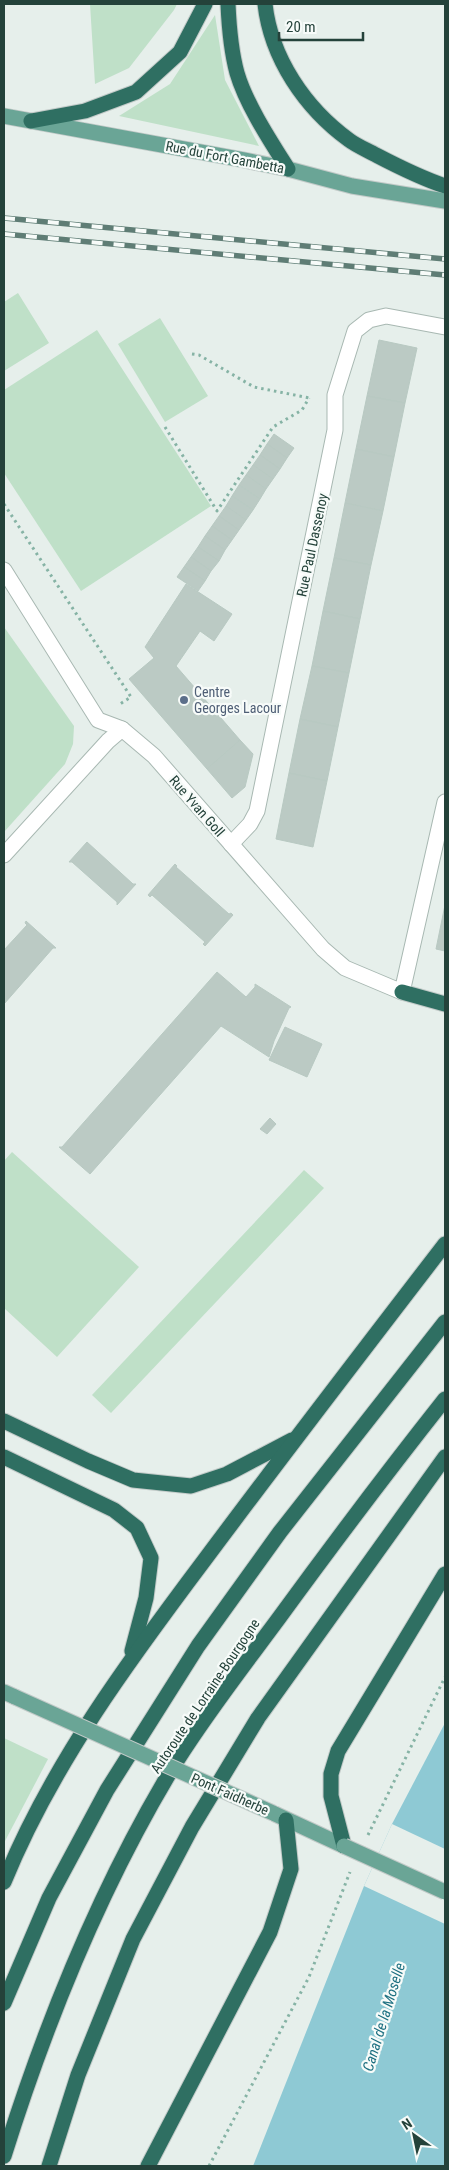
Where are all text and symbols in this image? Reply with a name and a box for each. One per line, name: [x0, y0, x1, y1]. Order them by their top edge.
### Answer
scale bar: [279, 10, 363, 42]
text: 20 m: [286, 18, 316, 36]
street label: Rue du Fort Gambetta: [164, 138, 286, 176]
street label: Rue Paul Dassenoy: [293, 492, 331, 598]
place label: Centre Georges Lacour: [194, 684, 281, 716]
marker: Centre Georges Lacour: [178, 694, 190, 706]
street label: Rue Yvan Goll: [166, 772, 228, 840]
street label: Autoroute de Lorraine-Bourgogne: [147, 1615, 263, 1776]
street label: Pont Faidherbe: [189, 1770, 272, 1818]
water label: Canal de la Moselle: [359, 1960, 409, 2073]
north arrow: [389, 2110, 439, 2160]
text: N: [399, 2115, 415, 2133]

